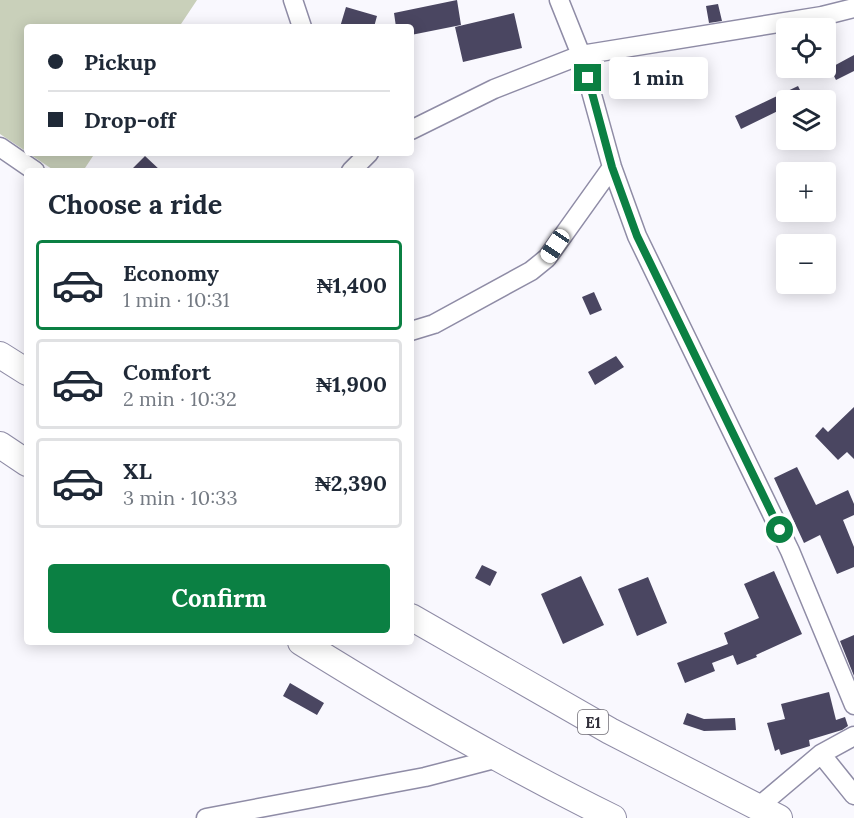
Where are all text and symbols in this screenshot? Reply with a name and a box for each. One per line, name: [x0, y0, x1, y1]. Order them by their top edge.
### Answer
map controls: [776, 18, 836, 294]
button: locate: [776, 18, 836, 78]
text: Pickup: [84, 48, 157, 76]
callout: 1 min: [609, 57, 708, 99]
route end: [574, 64, 601, 91]
text: 1 min: [633, 65, 684, 90]
button: layers: [776, 90, 836, 150]
text: Drop-off: [84, 106, 176, 134]
button: +: [776, 162, 836, 222]
text: Choose a ride: [48, 187, 222, 221]
car: [537, 226, 573, 266]
button: −: [776, 234, 836, 294]
icon: car: [51, 258, 105, 312]
text: Economy: [123, 259, 219, 287]
text: ₦1,400: [317, 271, 387, 299]
text: 1 min · 10:31: [123, 287, 230, 312]
icon: car: [51, 357, 105, 411]
text: Comfort: [123, 358, 211, 386]
text: ₦1,900: [316, 370, 387, 398]
text: 2 min · 10:32: [123, 386, 237, 411]
icon: car: [51, 456, 105, 510]
text: XL: [123, 457, 152, 485]
text: ₦2,390: [315, 469, 387, 497]
text: 3 min · 10:33: [123, 485, 238, 510]
route start: [766, 516, 793, 543]
button: Confirm: [48, 564, 390, 633]
road number: E1: [578, 710, 608, 734]

